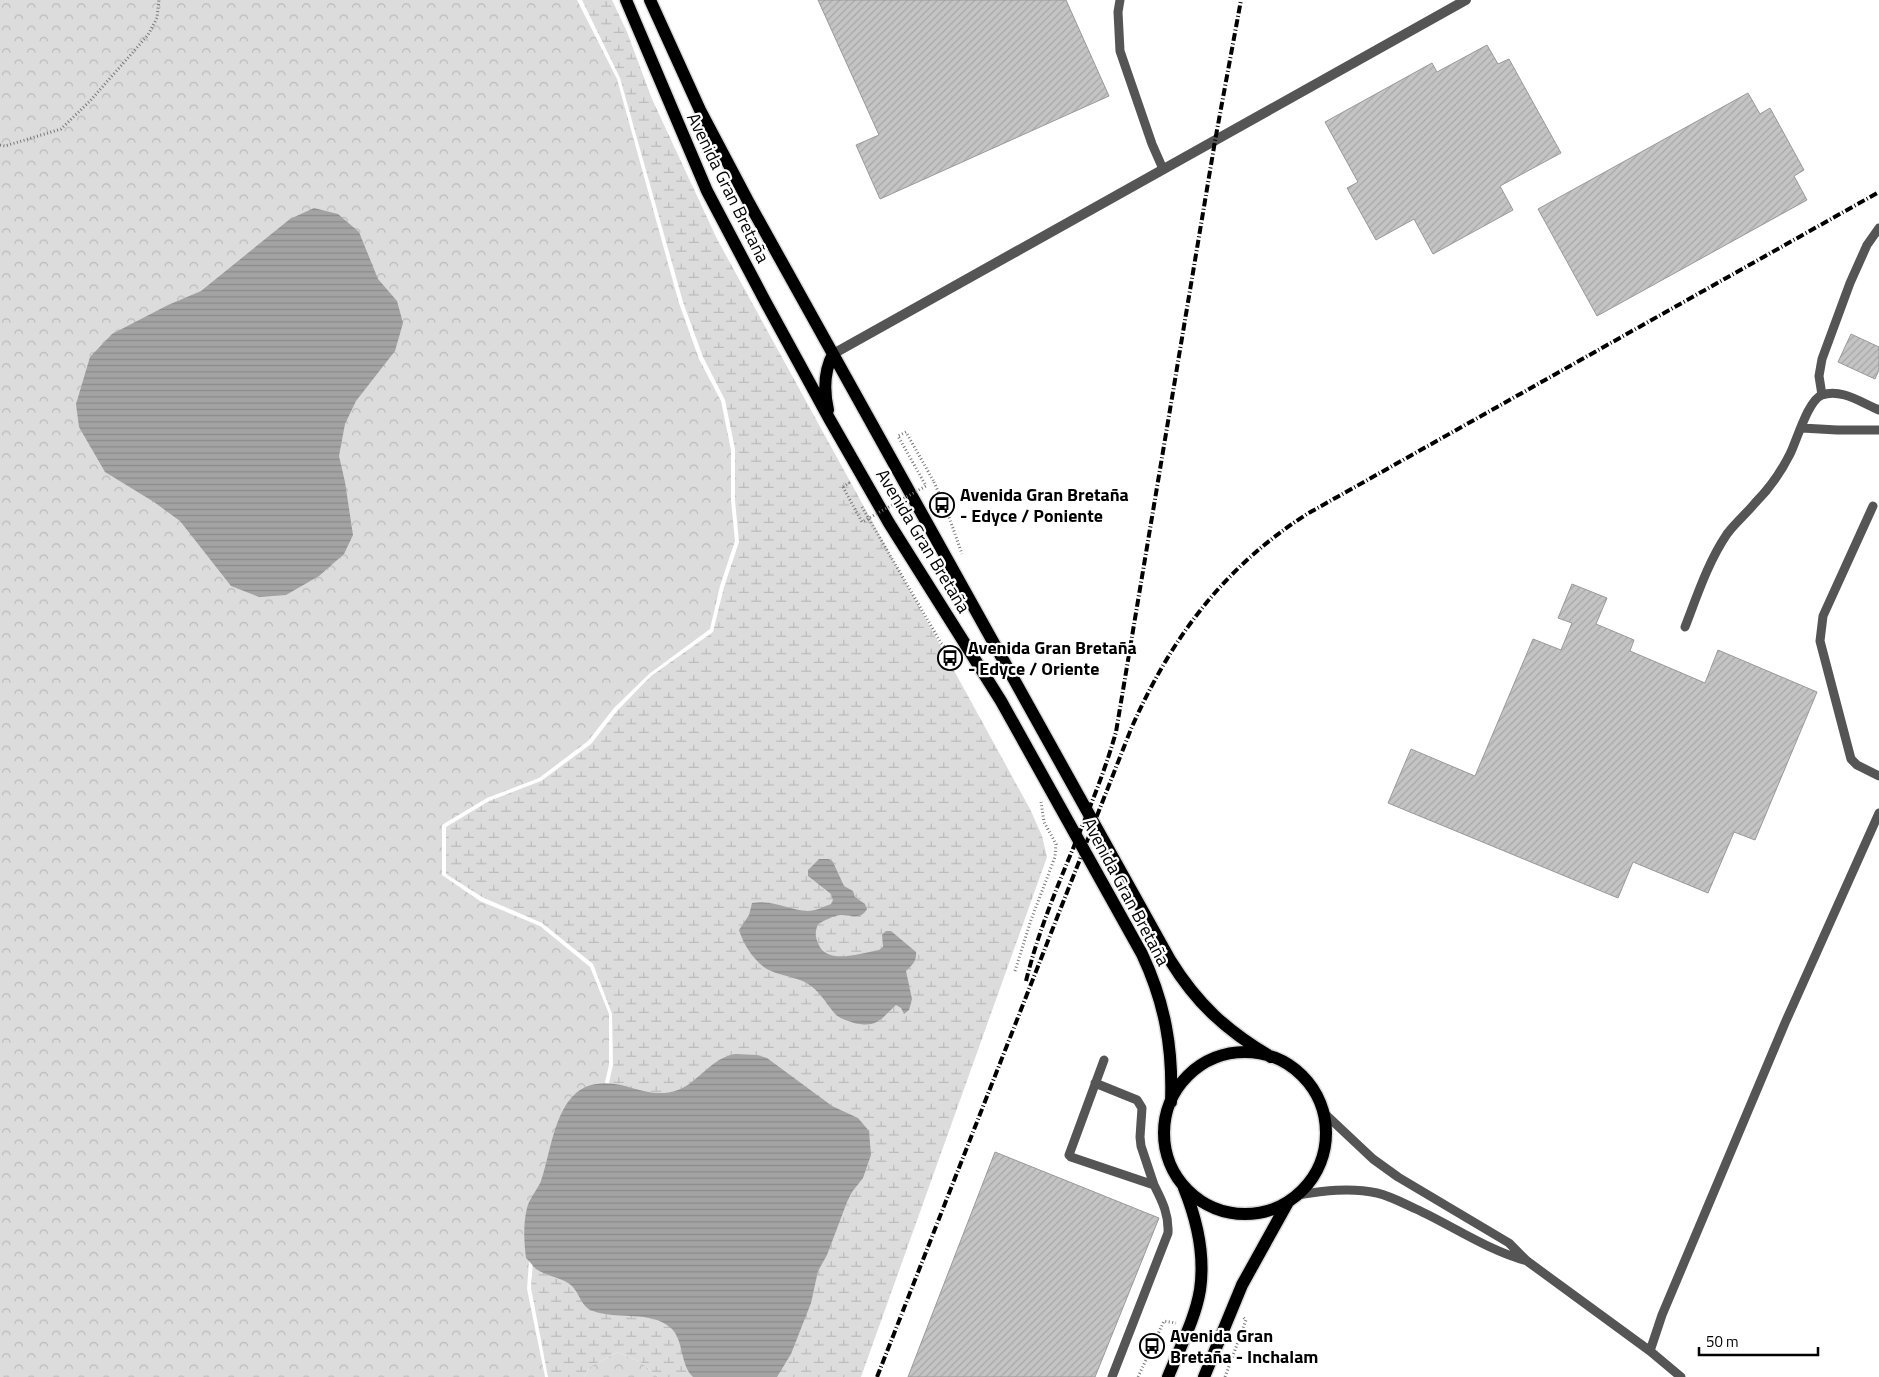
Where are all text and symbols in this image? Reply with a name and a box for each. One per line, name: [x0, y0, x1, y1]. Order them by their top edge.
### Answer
street label: Avenida Gran Bretaña: [680, 108, 777, 268]
street label: Avenida Gran Bretaña: [870, 463, 977, 618]
place label: Avenida Gran Bretaña - Edyce / Poniente: [960, 481, 1129, 529]
bus stop icon: Avenida Gran Bretaña - Edyce / Poniente: [929, 492, 955, 518]
place label: Avenida Gran Bretaña - Edyce / Oriente: [968, 634, 1137, 682]
bus stop icon: Avenida Gran Bretaña - Edyce / Oriente: [937, 645, 963, 671]
street label: Avenida Gran Bretaña: [1076, 813, 1177, 971]
place label: Avenida Gran Bretaña - Inchalam: [1170, 1322, 1318, 1370]
scale bar: [1699, 1324, 1818, 1356]
text: 50 m: [1706, 1330, 1739, 1353]
bus stop icon: Avenida Gran Bretaña - Inchalam: [1139, 1333, 1165, 1359]

